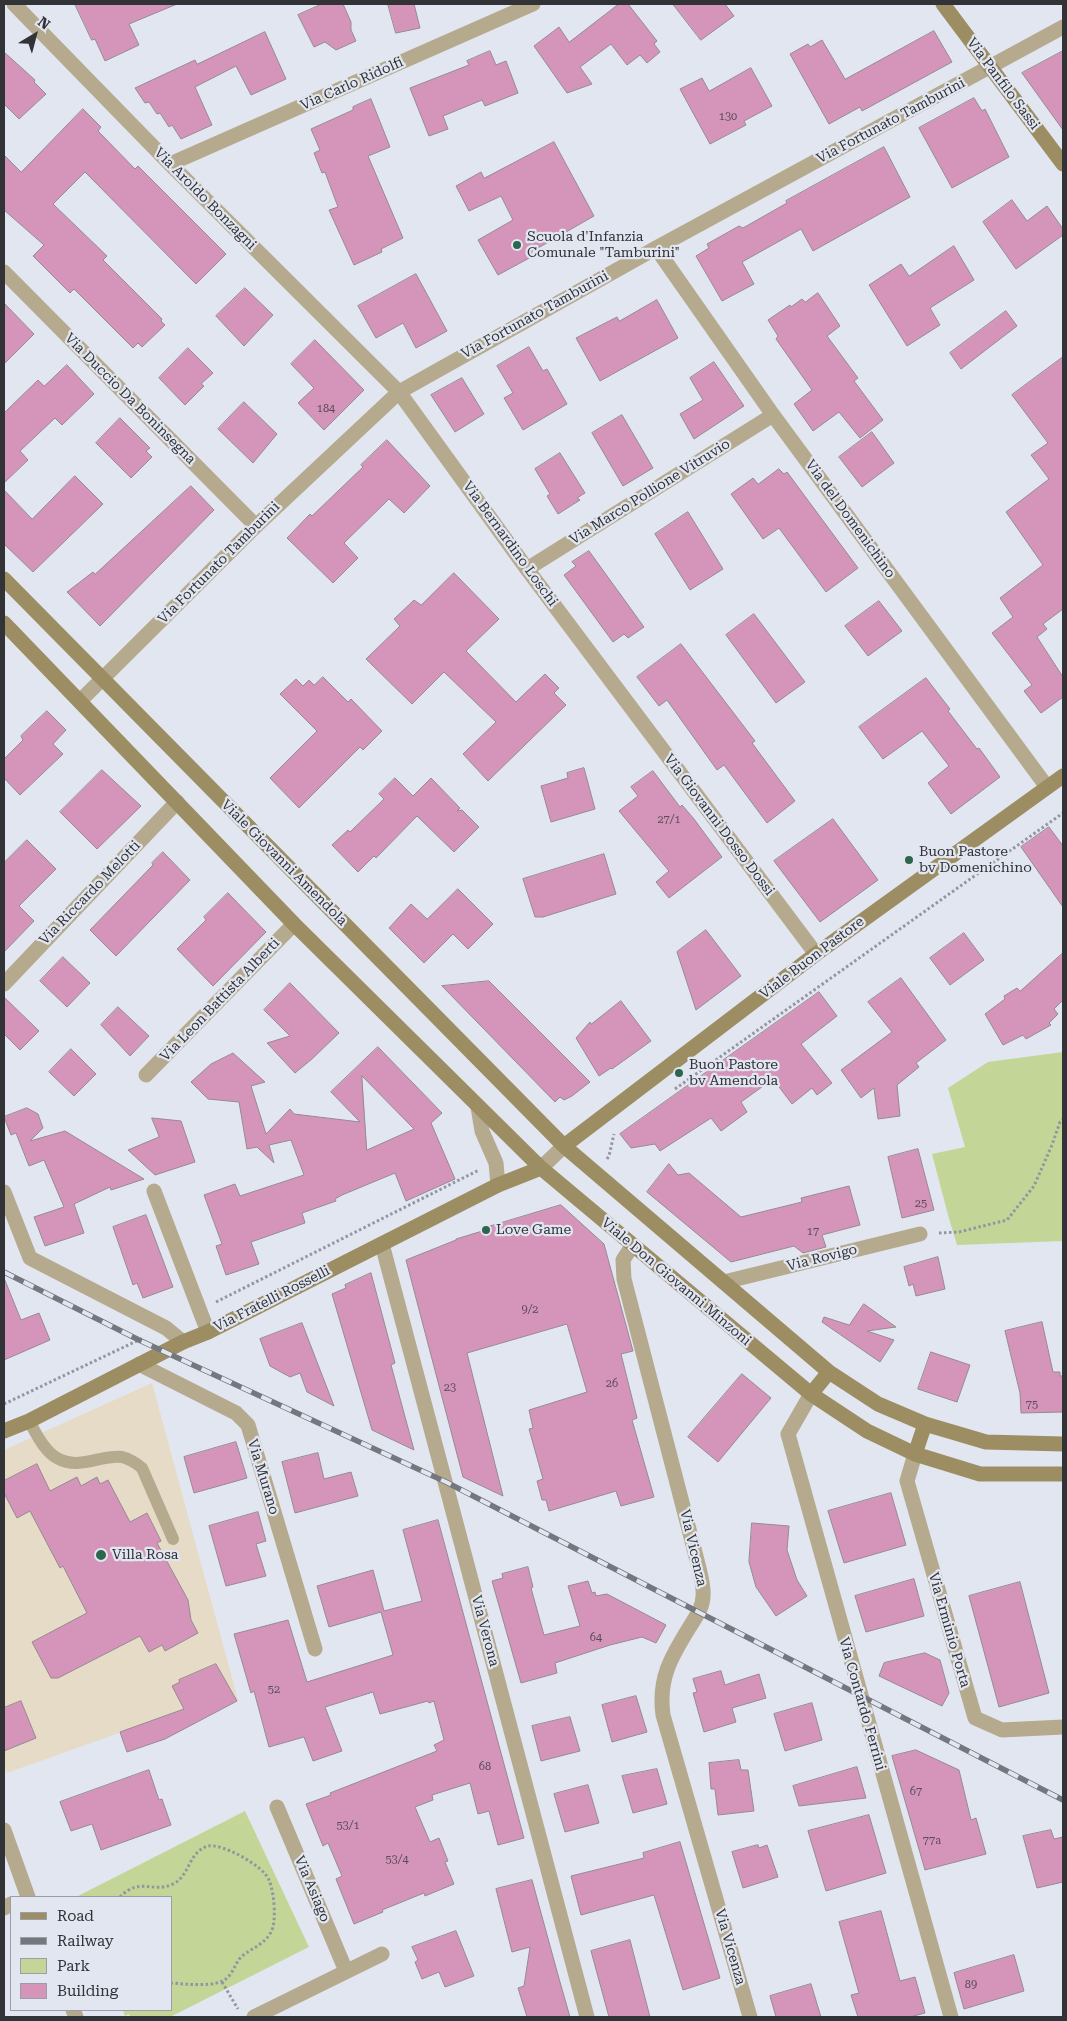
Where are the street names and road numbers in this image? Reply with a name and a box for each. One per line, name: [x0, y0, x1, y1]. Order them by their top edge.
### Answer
street label: Via Panfilo Sassi: [963, 35, 1043, 133]
street label: Via Carlo Ridolfi: [298, 54, 406, 114]
street label: Via Fortunato Tamburini: [814, 75, 968, 167]
street label: Via Aroldo Bonzagni: [150, 144, 260, 254]
street label: Via Fortunato Tamburini: [459, 268, 611, 362]
street label: Via Duccio Da Boninsegna: [61, 330, 199, 468]
street label: Via Marco Pollione Vitruvio: [567, 436, 733, 548]
street label: Via del Domenichino: [801, 457, 899, 581]
street label: Via Bernardino Loschi: [459, 478, 561, 610]
street label: Via Fortunato Tamburini: [155, 499, 283, 627]
street label: Via Giovanni Dosso Dossi: [660, 751, 778, 899]
street label: Viale Giovanni Amendola: [218, 797, 350, 929]
street label: Via Riccardo Melotti: [36, 837, 144, 949]
street label: Viale Buon Pastore: [756, 913, 868, 1003]
street label: Via Leon Battista Alberti: [157, 935, 283, 1065]
street label: Viale Don Giovanni Minzoni: [598, 1214, 754, 1350]
street label: Via Rovigo: [785, 1241, 859, 1275]
street label: Via Fratelli Rosselli: [211, 1262, 333, 1336]
street label: Via Murano: [244, 1437, 282, 1517]
street label: Via Vicenza: [676, 1508, 710, 1588]
street label: Via Erminio Porta: [925, 1571, 973, 1689]
street label: Via Verona: [467, 1594, 503, 1668]
street label: Via Contardo Ferrini: [835, 1636, 889, 1772]
street label: Via Asiago: [291, 1853, 333, 1925]
street label: Via Vicenza: [711, 1907, 749, 1987]

